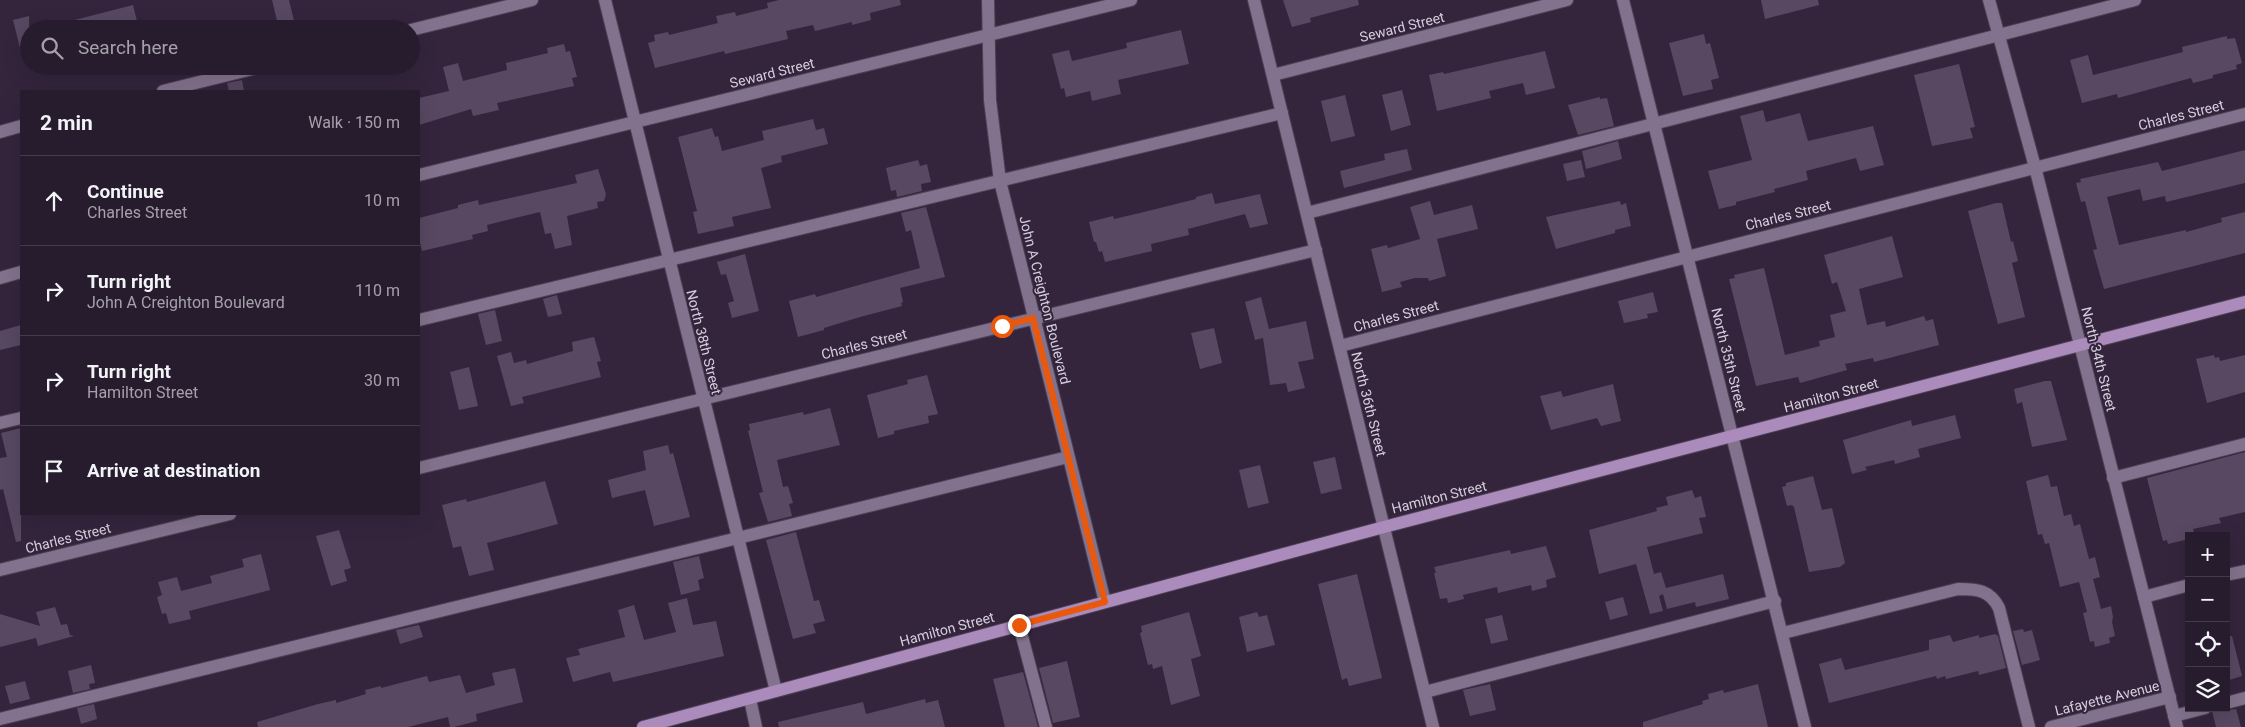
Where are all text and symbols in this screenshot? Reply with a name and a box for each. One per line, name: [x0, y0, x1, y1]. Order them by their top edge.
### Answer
street label: Seward Street: [1358, 9, 1446, 45]
search box: [20, 20, 420, 75]
icon: search: [38, 34, 66, 62]
text: Search here: [78, 36, 178, 59]
street label: Seward Street: [728, 55, 816, 91]
street label: Charles Street: [2137, 97, 2226, 133]
text: 2 min: [40, 111, 93, 135]
text: Walk · 150 m: [308, 113, 400, 132]
text: Continue: [87, 180, 164, 203]
icon: ahead: [40, 187, 68, 215]
text: 10 m: [364, 191, 400, 210]
street label: Charles Street: [1744, 197, 1833, 233]
text: Charles Street: [87, 203, 187, 222]
street label: John A Creighton Boulevard: [1016, 214, 1074, 386]
text: Turn right: [87, 270, 171, 293]
icon: right: [40, 277, 68, 305]
text: 110 m: [355, 281, 400, 300]
street label: North 38th Street: [683, 288, 725, 396]
text: John A Creighton Boulevard: [87, 293, 285, 312]
street label: Charles Street: [1352, 297, 1441, 335]
street label: North 34th Street: [2078, 305, 2120, 413]
street label: North 35th Street: [1708, 306, 1750, 414]
route start: [991, 315, 1014, 338]
street label: Charles Street: [820, 326, 909, 362]
street label: North 36th Street: [1348, 350, 1390, 458]
text: Turn right: [87, 360, 171, 383]
icon: right: [40, 367, 68, 395]
text: 30 m: [364, 371, 400, 390]
street label: Hamilton Street: [1782, 375, 1880, 415]
text: Hamilton Street: [87, 383, 198, 402]
icon: arrive: [40, 457, 68, 485]
text: Arrive at destination: [87, 459, 260, 482]
street label: Hamilton Street: [1390, 477, 1489, 517]
street label: Charles Street: [24, 520, 113, 556]
map controls: [2185, 532, 2230, 712]
button: +: [2185, 532, 2230, 577]
button: −: [2185, 577, 2230, 622]
street label: Hamilton Street: [898, 609, 996, 649]
route end: [1008, 614, 1031, 637]
button: locate: [2185, 622, 2230, 667]
button: layers: [2185, 667, 2230, 712]
street label: Lafayette Avenue: [2053, 677, 2161, 719]

